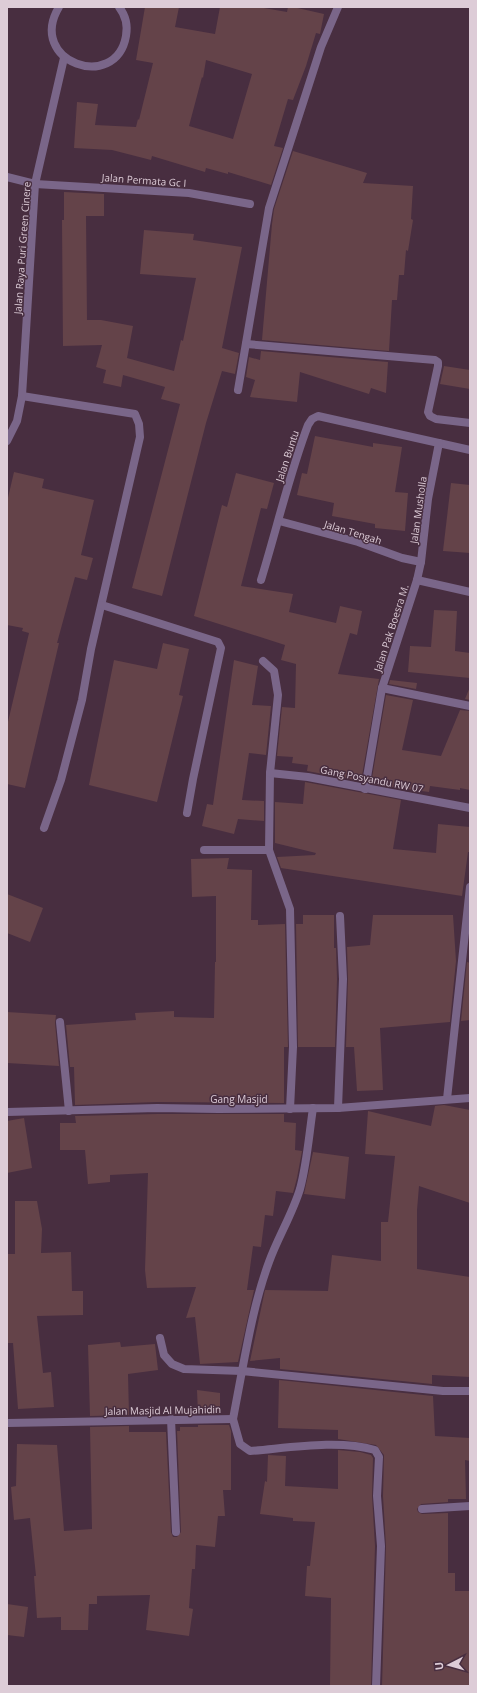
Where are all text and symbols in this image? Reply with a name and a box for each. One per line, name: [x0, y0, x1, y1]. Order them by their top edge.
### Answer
street label: Jalan Permata Gc I: [100, 170, 187, 190]
street label: Jalan Raya Puri Green Cinere: [10, 181, 34, 316]
street label: Jalan Buntu: [272, 428, 302, 485]
street label: Jalan Musholla: [406, 476, 430, 545]
street label: Jalan Tengah: [322, 516, 383, 547]
street label: Jalan Pak Boesra M.: [370, 582, 412, 674]
street label: Gang Posyandu RW 07: [319, 762, 425, 796]
street label: Gang Masjid: [210, 1092, 268, 1106]
street label: Jalan Masjid Al Mujahidin: [104, 1402, 221, 1418]
north arrow: [429, 1645, 469, 1685]
text: U: [431, 1661, 446, 1671]

